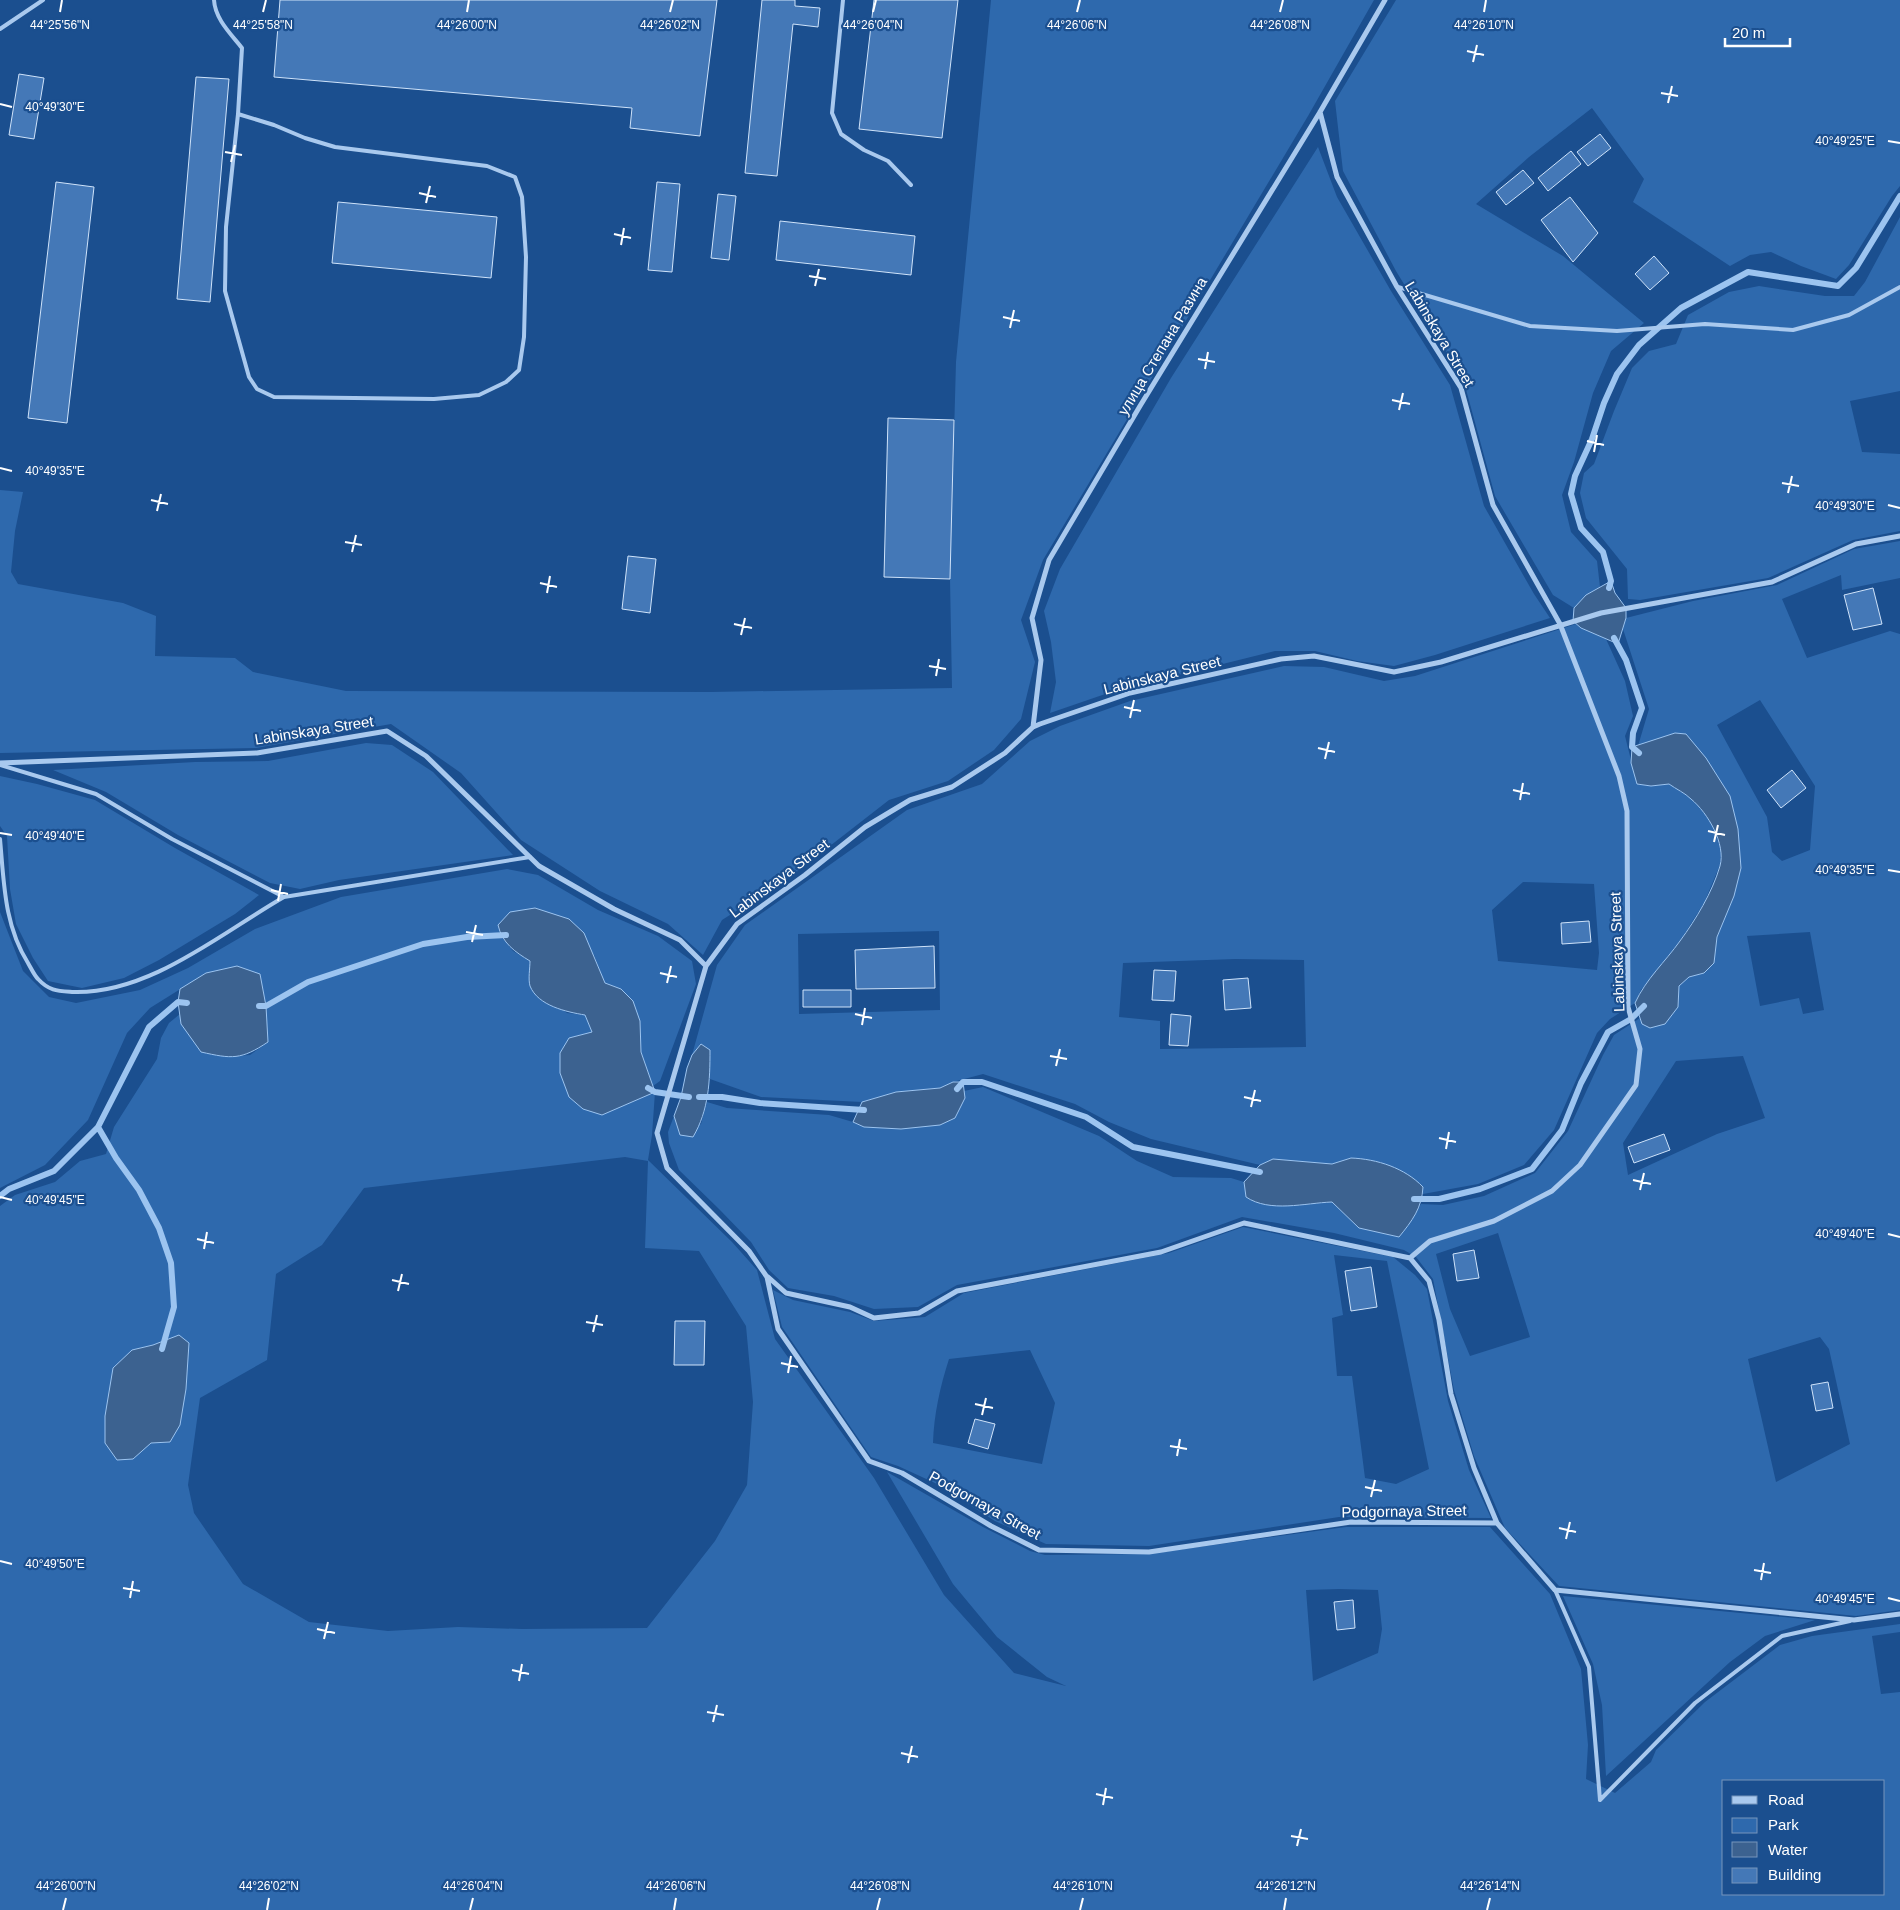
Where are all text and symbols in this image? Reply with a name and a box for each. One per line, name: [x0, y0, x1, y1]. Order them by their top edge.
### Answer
scale bar: [1725, 15, 1790, 47]
text: 44°25'56"N: [30, 18, 90, 32]
text: 44°25'58"N: [233, 18, 293, 32]
text: 44°26'00"N: [437, 18, 497, 32]
text: 44°26'02"N: [640, 18, 700, 32]
text: 44°26'04"N: [843, 18, 903, 32]
text: 44°26'06"N: [1047, 18, 1107, 32]
text: 44°26'08"N: [1250, 18, 1310, 32]
text: 44°26'10"N: [1454, 18, 1514, 32]
text: 20 m: [1732, 24, 1765, 41]
text: 40°49'30"E: [25, 100, 85, 114]
text: 40°49'25"E: [1815, 134, 1875, 148]
street label: улица Степана Разина: [1114, 273, 1210, 418]
street label: Labinskaya Street: [1402, 278, 1479, 391]
text: 40°49'35"E: [25, 464, 85, 478]
text: 40°49'30"E: [1815, 499, 1875, 513]
street label: Labinskaya Street: [1102, 652, 1223, 698]
street label: Labinskaya Street: [253, 712, 375, 748]
text: 40°49'40"E: [25, 829, 85, 843]
street label: Labinskaya Street: [726, 835, 833, 921]
text: 40°49'35"E: [1815, 863, 1875, 877]
street label: Labinskaya Street: [1606, 891, 1628, 1012]
text: 40°49'45"E: [25, 1193, 85, 1207]
text: 40°49'40"E: [1815, 1227, 1875, 1241]
street label: Podgornaya Street: [926, 1467, 1045, 1543]
street label: Podgornaya Street: [1341, 1501, 1468, 1521]
text: 40°49'50"E: [25, 1557, 85, 1571]
text: 40°49'45"E: [1815, 1592, 1875, 1606]
legend: [1722, 1780, 1885, 1895]
text: Road: [1768, 1791, 1804, 1808]
text: Park: [1768, 1816, 1799, 1833]
text: Water: [1768, 1841, 1807, 1858]
text: Building: [1768, 1866, 1821, 1883]
text: 44°26'00"N: [36, 1879, 96, 1893]
text: 44°26'02"N: [239, 1879, 299, 1893]
text: 44°26'04"N: [443, 1879, 503, 1893]
text: 44°26'06"N: [646, 1879, 706, 1893]
text: 44°26'08"N: [850, 1879, 910, 1893]
text: 44°26'10"N: [1053, 1879, 1113, 1893]
text: 44°26'12"N: [1256, 1879, 1316, 1893]
text: 44°26'14"N: [1460, 1879, 1520, 1893]

